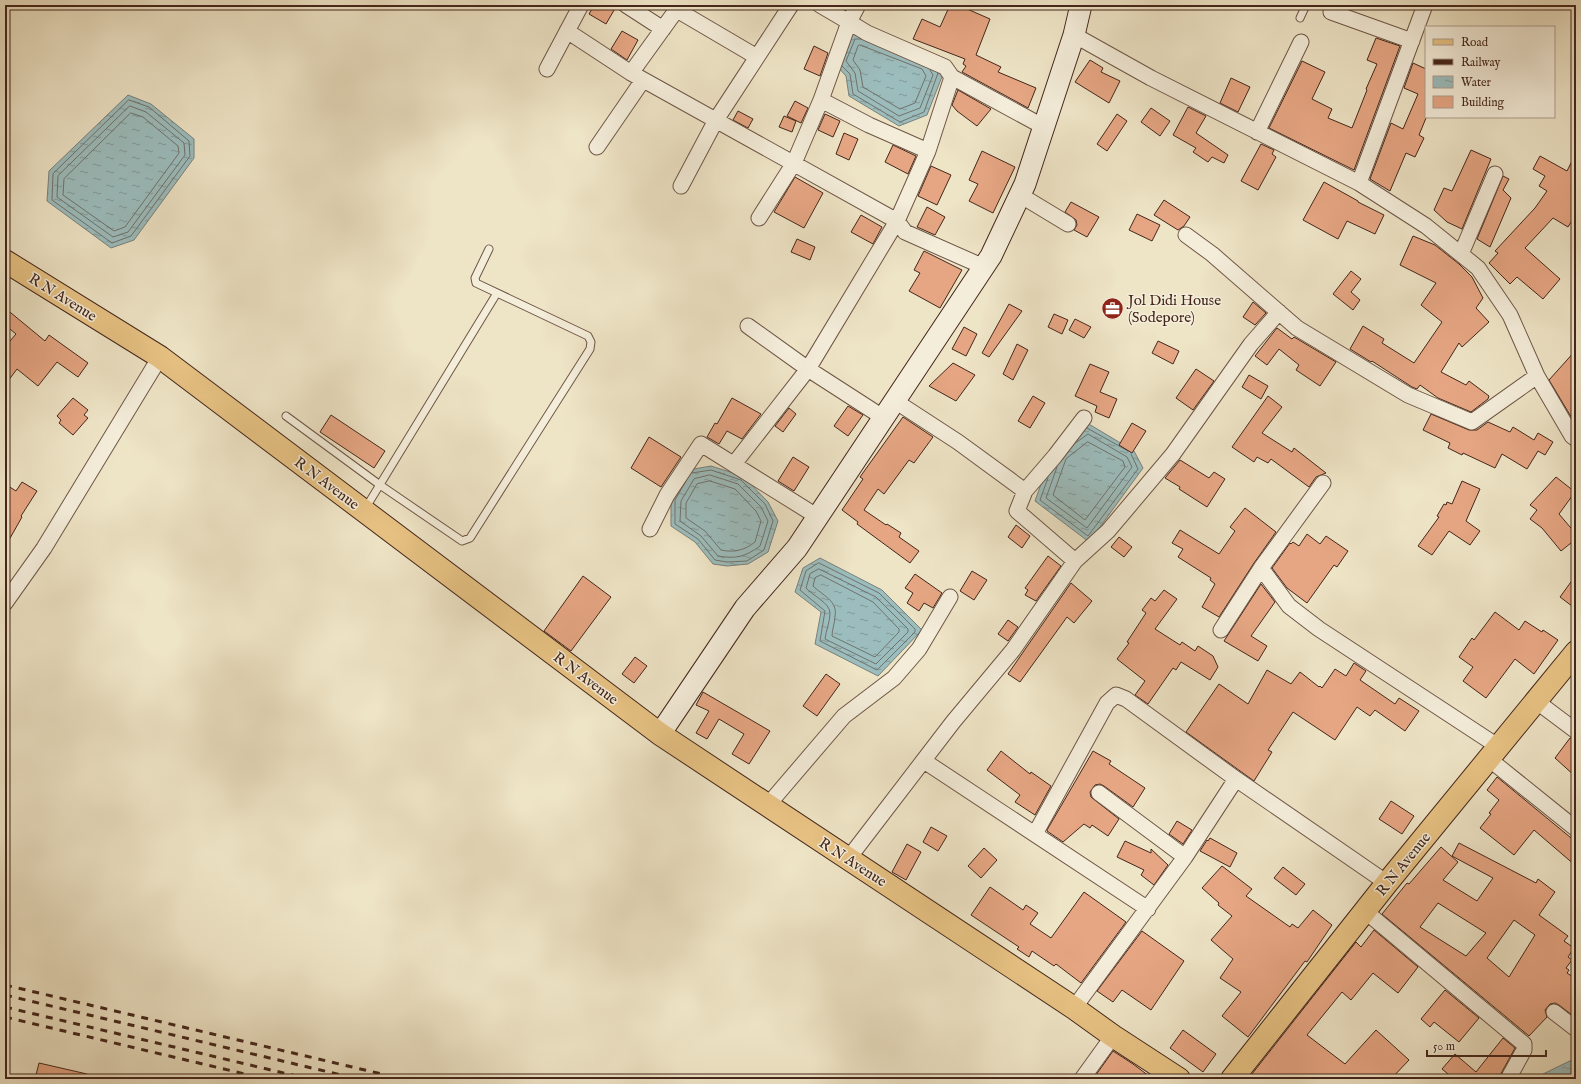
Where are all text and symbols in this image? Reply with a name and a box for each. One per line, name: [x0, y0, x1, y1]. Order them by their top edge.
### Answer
legend: [1425, 26, 1555, 118]
text: Road: [1461, 35, 1489, 50]
text: Railway: [1461, 55, 1500, 70]
text: Water: [1461, 75, 1492, 90]
text: Building: [1461, 95, 1505, 110]
street label: R N Avenue: [25, 269, 100, 326]
place label: Jol Didi House (Sodepore): [1126, 291, 1221, 327]
office icon: Jol Didi House (Sodepore): [1099, 296, 1125, 322]
street label: R N Avenue: [290, 453, 363, 514]
street label: R N Avenue: [549, 648, 622, 709]
street label: R N Avenue: [1372, 828, 1435, 900]
street label: R N Avenue: [815, 834, 890, 891]
scale bar: [1427, 1032, 1546, 1058]
text: 50 m: [1433, 1039, 1455, 1054]

